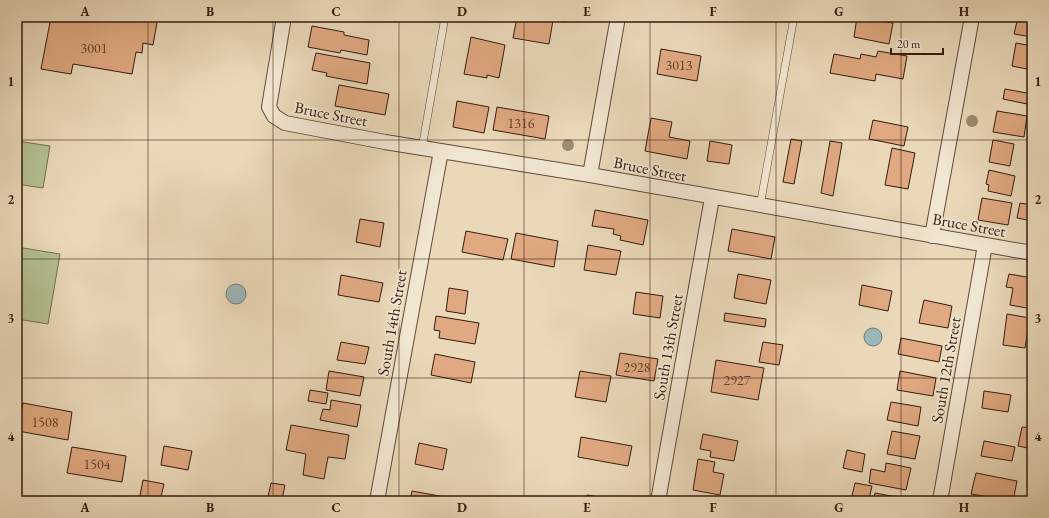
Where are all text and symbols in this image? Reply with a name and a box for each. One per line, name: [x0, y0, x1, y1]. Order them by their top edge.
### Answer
text: A: [79, 3, 90, 20]
text: B: [206, 3, 214, 20]
text: C: [331, 3, 341, 20]
text: D: [457, 3, 467, 20]
text: E: [583, 3, 591, 20]
text: F: [709, 3, 717, 20]
text: G: [834, 3, 844, 20]
text: H: [959, 3, 970, 20]
scale bar: [891, 30, 943, 56]
text: 20 m: [897, 36, 921, 52]
house number: 3001: [81, 39, 107, 57]
house number: 3013: [666, 56, 693, 74]
text: 1: [8, 73, 15, 90]
text: 1: [1035, 73, 1042, 90]
street label: Bruce Street: [293, 97, 369, 131]
house number: 1316: [508, 114, 535, 132]
street label: Bruce Street: [612, 152, 688, 186]
text: 2: [8, 191, 15, 208]
text: 2: [1035, 191, 1042, 208]
street label: Bruce Street: [931, 208, 1007, 242]
street label: South 14th Street: [372, 268, 412, 378]
street label: South 13th Street: [648, 292, 688, 402]
text: 3: [8, 310, 15, 327]
text: 3: [1035, 310, 1042, 327]
street label: South 12th Street: [926, 315, 966, 425]
house number: 2928: [624, 358, 651, 376]
house number: 2927: [724, 371, 751, 389]
house number: 1508: [32, 413, 59, 431]
text: 4: [8, 428, 15, 445]
text: 4: [1035, 428, 1042, 445]
house number: 1504: [84, 455, 111, 473]
text: A: [79, 499, 90, 516]
text: B: [206, 499, 214, 516]
text: C: [331, 499, 341, 516]
text: D: [457, 499, 467, 516]
text: E: [583, 499, 591, 516]
text: F: [709, 499, 717, 516]
text: G: [834, 499, 844, 516]
text: H: [959, 499, 970, 516]

